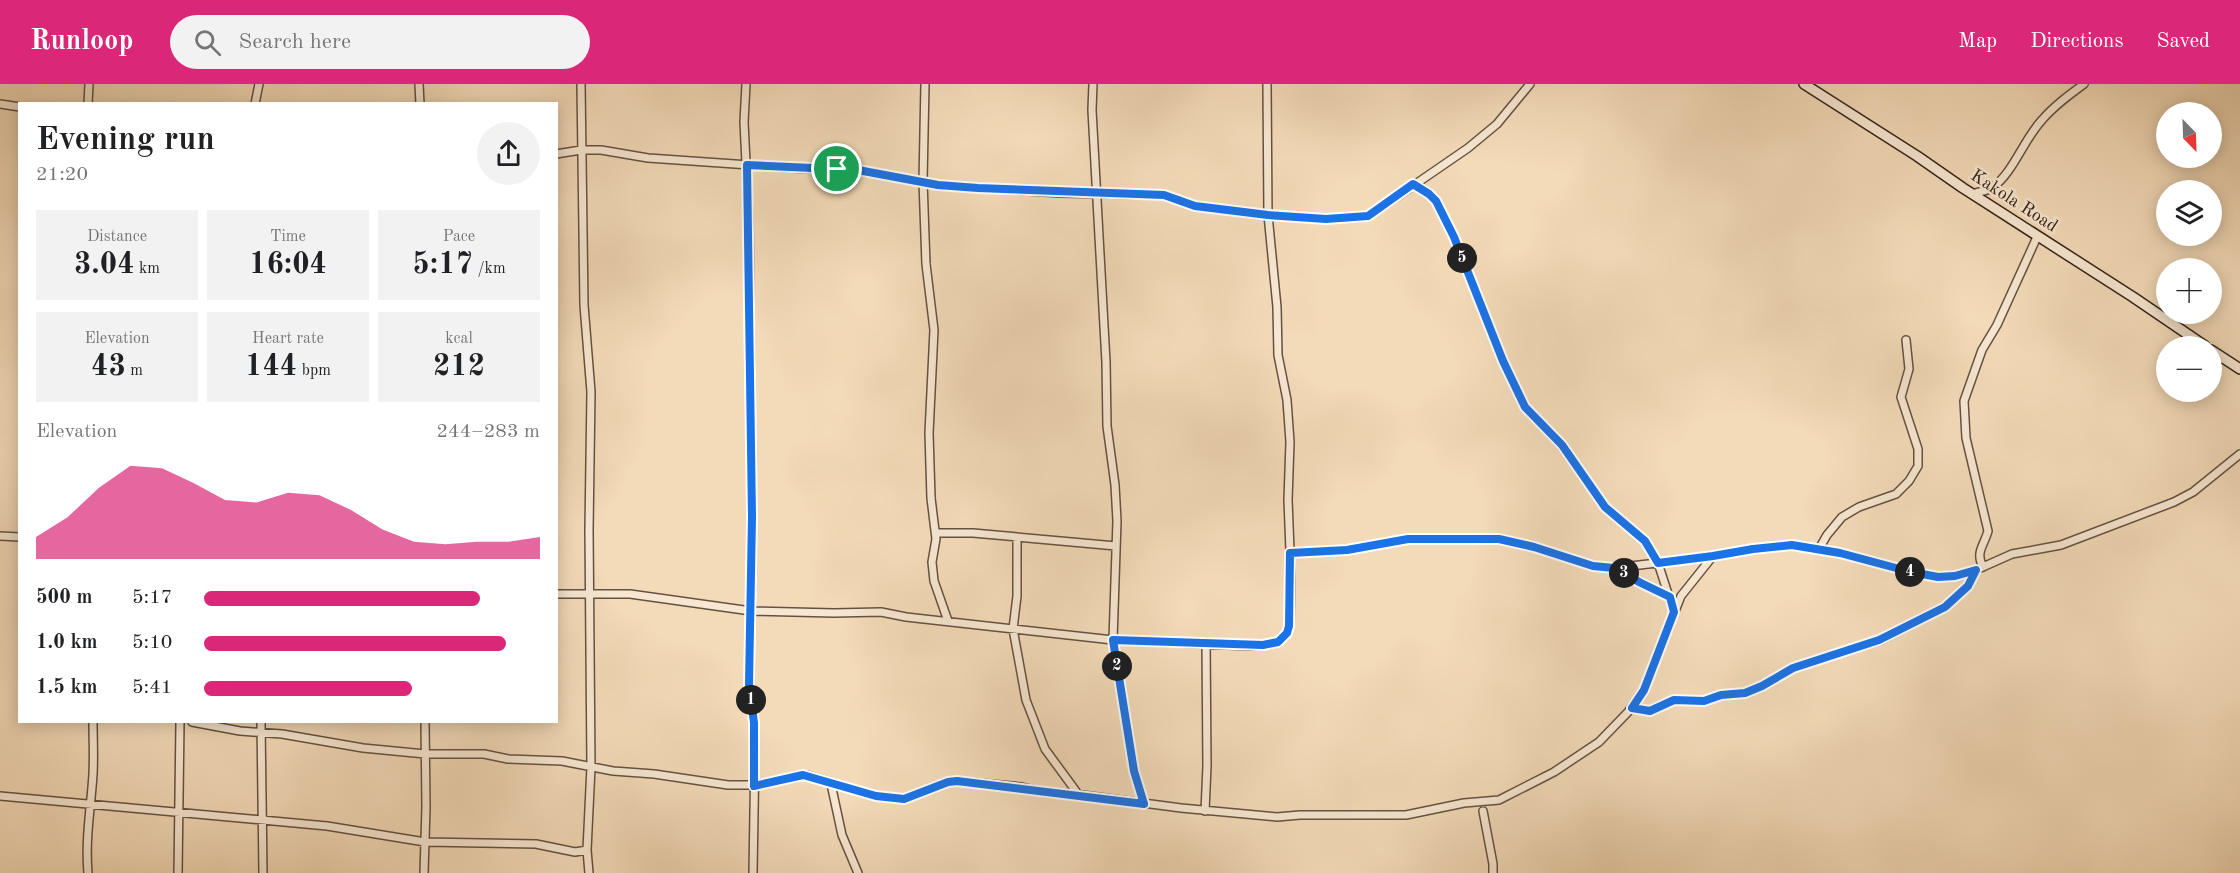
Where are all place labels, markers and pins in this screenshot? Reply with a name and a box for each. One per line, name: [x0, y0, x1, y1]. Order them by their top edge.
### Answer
pin: [811, 143, 862, 194]
pin: 5: [1447, 243, 1477, 273]
pin: 4: [1895, 557, 1925, 587]
pin: 3: [1609, 558, 1639, 588]
pin: 2: [1102, 651, 1132, 681]
pin: 1: [736, 685, 766, 715]

